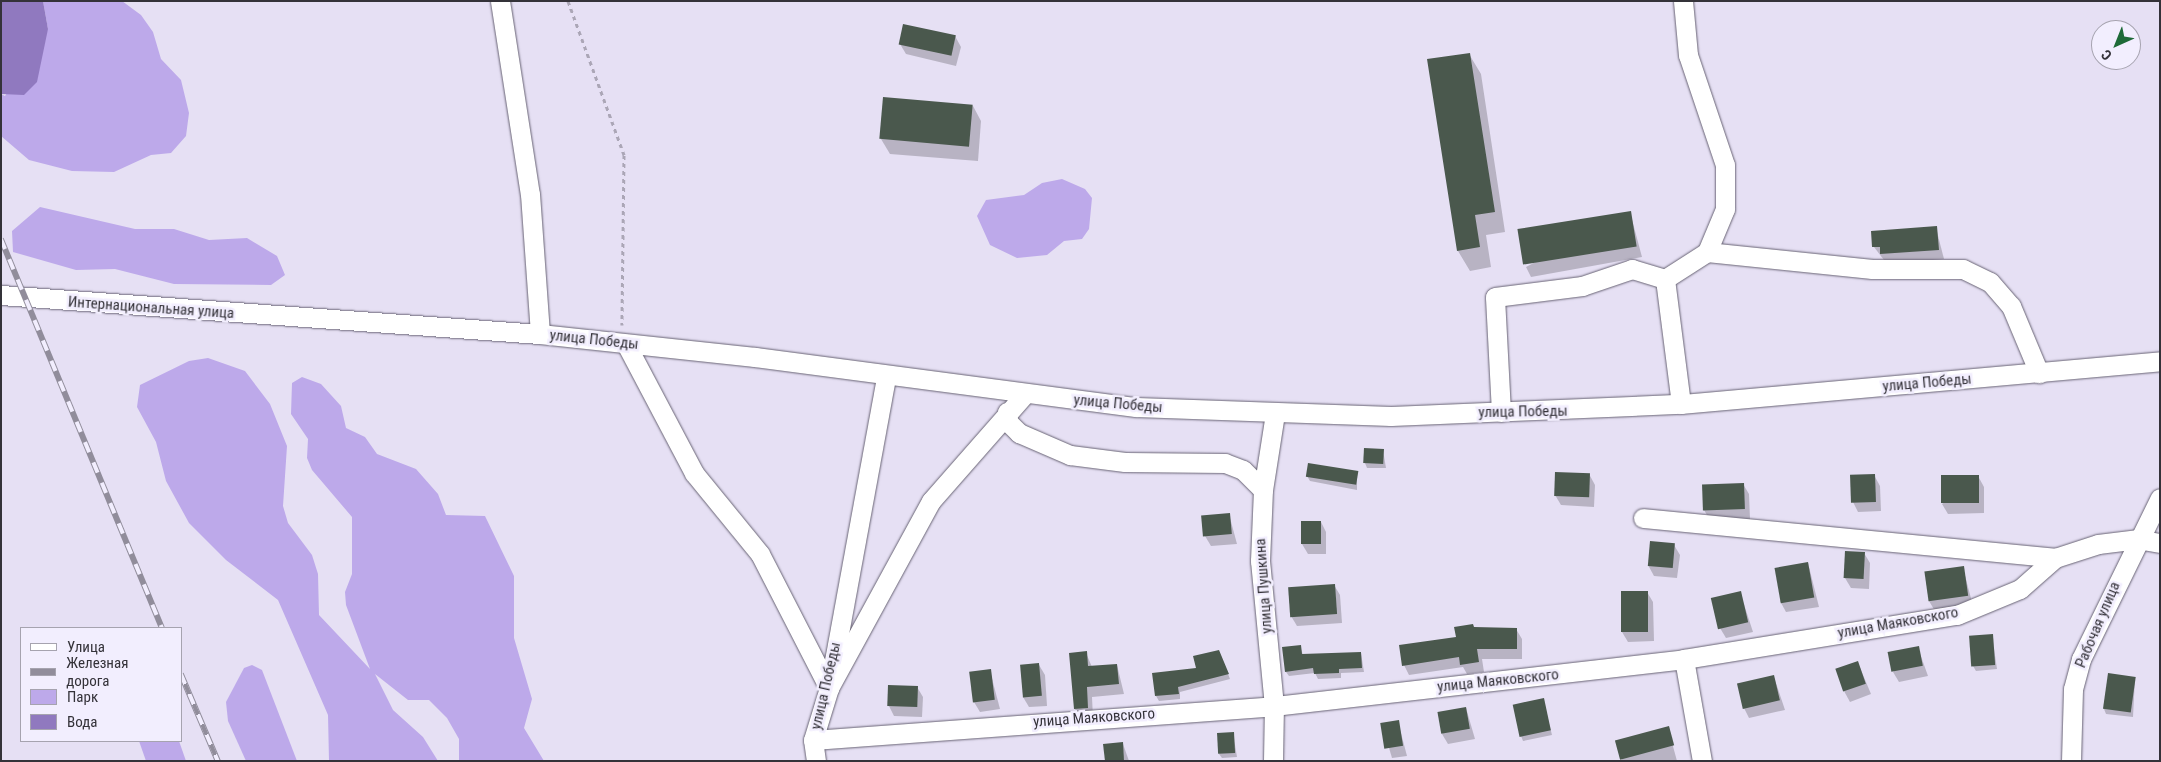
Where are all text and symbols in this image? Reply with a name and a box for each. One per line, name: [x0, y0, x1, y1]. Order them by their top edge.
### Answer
north arrow: [2091, 20, 2141, 70]
text: С: [2098, 47, 2115, 64]
street label: Интернациональная улица: [67, 293, 235, 323]
street label: улица Победы: [549, 326, 639, 354]
street label: улица Победы: [1882, 370, 1972, 396]
street label: улица Победы: [1073, 391, 1163, 417]
street label: улица Победы: [1478, 402, 1568, 422]
street label: улица Пушкина: [1252, 538, 1276, 634]
street label: Рабочая улица: [2072, 579, 2124, 671]
street label: улица Маяковского: [1836, 604, 1960, 642]
legend: [20, 627, 182, 742]
text: Улица: [67, 638, 105, 656]
street label: улица Победы: [807, 641, 845, 731]
text: Железная дорога: [66, 654, 128, 690]
street label: улица Маяковского: [1436, 666, 1560, 696]
text: Парк: [67, 688, 98, 706]
street label: улица Маяковского: [1032, 705, 1156, 731]
text: Вода: [67, 713, 97, 731]

